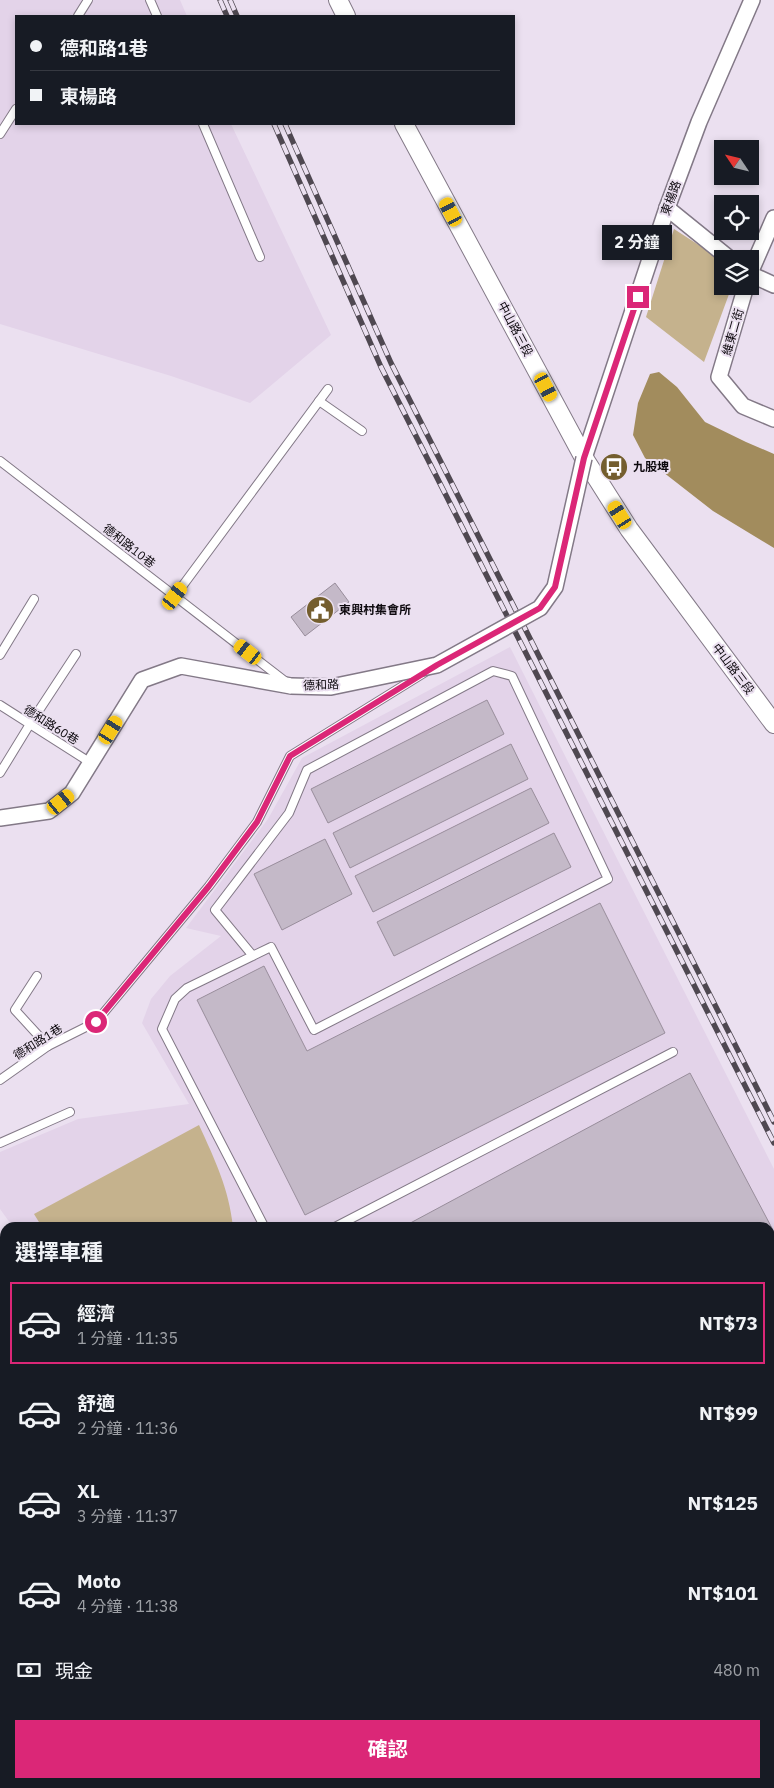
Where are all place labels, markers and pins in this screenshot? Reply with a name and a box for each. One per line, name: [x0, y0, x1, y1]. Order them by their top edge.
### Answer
bus stop icon: 九股埤: [599, 452, 629, 482]
place label: 九股埤: [633, 459, 669, 474]
public building icon: 東興村集會所: [305, 595, 335, 625]
place label: 東興村集會所: [339, 602, 411, 617]

